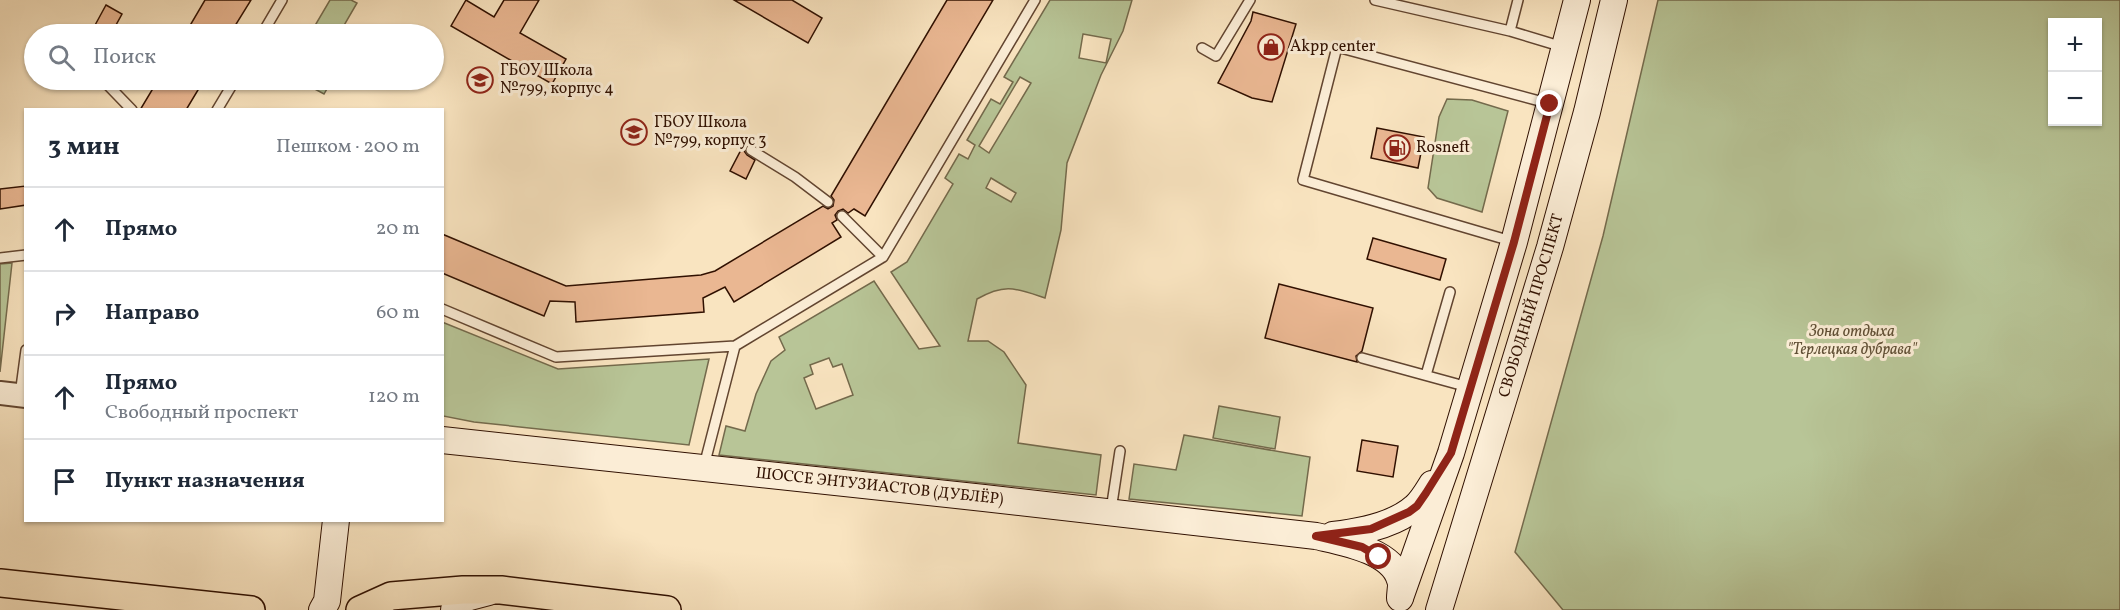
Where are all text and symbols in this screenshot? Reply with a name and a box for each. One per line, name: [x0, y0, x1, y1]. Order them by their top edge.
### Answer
map controls: [2048, 18, 2102, 126]
button: +: [2048, 18, 2102, 72]
search box: [24, 24, 444, 90]
shop icon: Akpp center: [1256, 32, 1286, 62]
place label: Akpp center: [1290, 36, 1376, 58]
icon: search: [45, 41, 78, 74]
text: Поиск: [93, 42, 156, 73]
place label: ГБОУ Школа №799, корпус 4: [500, 60, 614, 100]
school or university icon: ГБОУ Школа №799, корпус 4: [465, 65, 495, 95]
button: −: [2048, 72, 2102, 126]
route end: [1536, 90, 1562, 116]
place label: ГБОУ Школа №799, корпус 3: [654, 112, 767, 152]
school or university icon: ГБОУ Школа №799, корпус 3: [619, 117, 649, 147]
text: 3 мин: [48, 129, 120, 165]
text: Пешком · 200 m: [276, 133, 420, 161]
fuel station icon: Rosneft: [1382, 133, 1412, 163]
place label: Rosneft: [1416, 137, 1470, 159]
street label: СВОБОДНЫЙ ПРОСПЕКТ: [1494, 212, 1570, 400]
icon: ahead: [48, 213, 81, 246]
text: Прямо: [105, 214, 177, 245]
text: 20 m: [376, 215, 420, 243]
icon: right: [48, 297, 81, 330]
text: Направо: [105, 298, 199, 329]
text: 60 m: [376, 299, 420, 327]
park label: Зона отдыха "Терлецкая дубрава": [1787, 321, 1918, 361]
text: Прямо: [105, 368, 177, 399]
icon: ahead: [48, 381, 81, 414]
text: 120 m: [368, 383, 420, 411]
text: Свободный проспект: [105, 399, 298, 427]
street label: ШОССЕ ЭНТУЗИАСТОВ (ДУБЛЁР): [754, 463, 1005, 511]
icon: arrive: [48, 465, 81, 498]
text: Пункт назначения: [105, 466, 305, 497]
route start: [1365, 543, 1391, 569]

